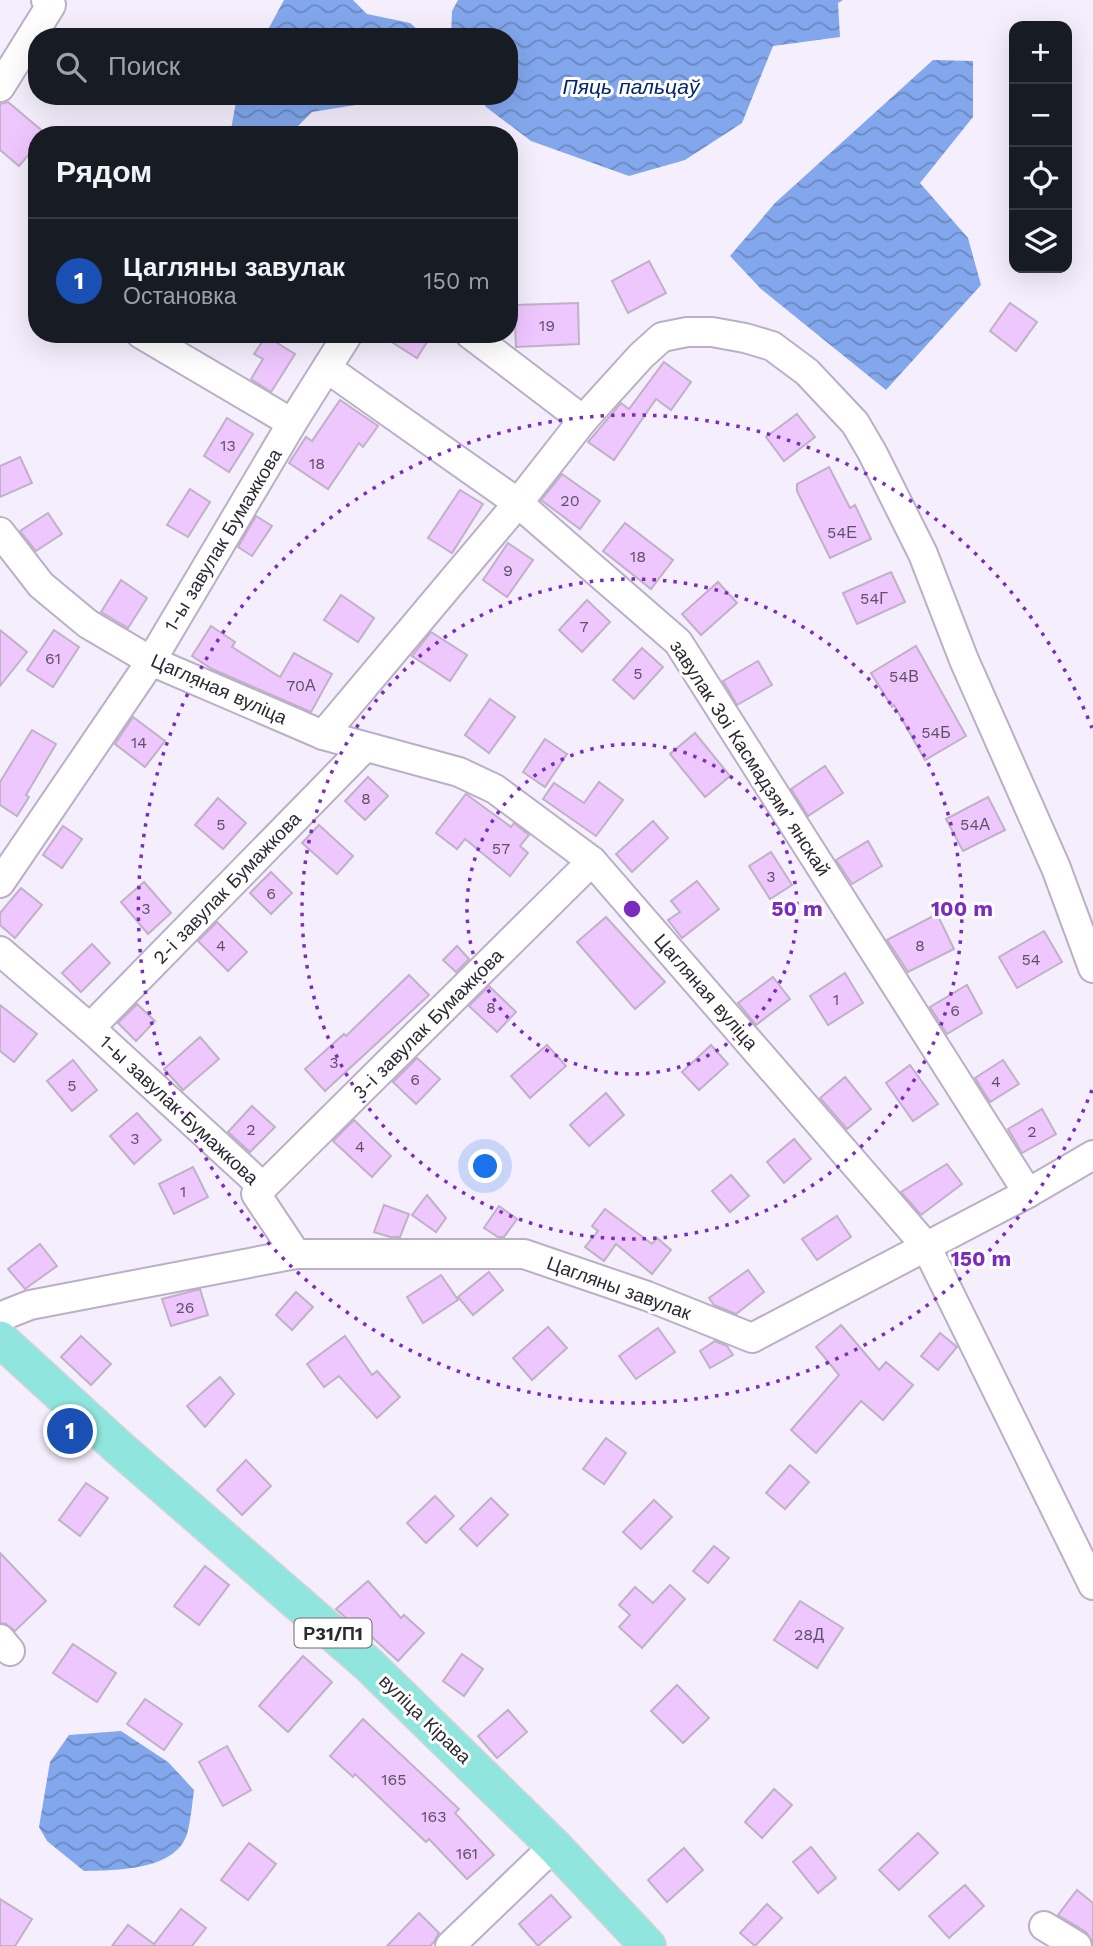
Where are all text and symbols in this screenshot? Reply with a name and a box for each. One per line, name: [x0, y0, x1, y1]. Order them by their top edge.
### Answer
map controls: [1009, 21, 1072, 273]
button: +: [1009, 21, 1072, 84]
search box: [28, 28, 518, 105]
icon: search: [52, 48, 90, 86]
text: Поиск: [108, 51, 180, 81]
water label: Пяць пальцаў: [563, 74, 701, 99]
button: −: [1009, 84, 1072, 147]
button: locate: [1009, 147, 1072, 210]
text: Рядом: [56, 154, 152, 189]
button: layers: [1009, 210, 1072, 273]
text: Цагляны завулак: [123, 252, 345, 282]
text: 1: [74, 268, 84, 295]
text: 150 m: [424, 268, 490, 295]
text: Остановка: [123, 283, 237, 310]
house number: 19: [539, 316, 555, 335]
house number: 13: [220, 436, 236, 455]
street label: 1-ы завулак Бумажкова: [159, 444, 287, 635]
house number: 18: [309, 454, 325, 473]
house number: 20: [560, 491, 580, 510]
house number: 54Е: [827, 523, 857, 542]
house number: 18: [630, 547, 646, 566]
house number: 9: [503, 561, 513, 580]
house number: 54Г: [860, 589, 888, 608]
house number: 7: [580, 617, 589, 636]
street label: завулак Зоі Касмадзямʼянскай: [665, 636, 835, 880]
house number: 61: [45, 649, 61, 668]
street label: Цагляная вуліца: [148, 649, 291, 729]
house number: 5: [633, 664, 643, 683]
house number: 54В: [889, 667, 919, 686]
house number: 70А: [286, 676, 316, 695]
house number: 54Б: [921, 723, 951, 742]
house number: 14: [131, 733, 147, 752]
house number: 8: [361, 789, 371, 808]
street label: 2-і завулак Бумажкова: [148, 807, 306, 969]
house number: 5: [216, 815, 226, 834]
house number: 54А: [960, 815, 990, 834]
house number: 57: [492, 839, 510, 858]
house number: 3: [766, 867, 776, 886]
house number: 6: [266, 884, 276, 903]
text: 50 m: [771, 896, 823, 921]
text: 100 m: [931, 896, 993, 921]
centre of rings: [620, 897, 644, 921]
house number: 3: [141, 899, 151, 918]
street label: Цагляная вуліца: [649, 929, 763, 1055]
house number: 4: [216, 936, 226, 955]
house number: 8: [915, 936, 925, 955]
street label: 3-і завулак Бумажкова: [348, 944, 508, 1104]
house number: 54: [1021, 950, 1041, 969]
house number: 1: [833, 990, 839, 1009]
house number: 8: [486, 998, 496, 1017]
house number: 6: [950, 1001, 960, 1020]
street label: 1-ы завулак Бумажкова: [95, 1030, 263, 1190]
house number: 3: [329, 1053, 339, 1072]
house number: 6: [410, 1070, 420, 1089]
house number: 4: [991, 1072, 1001, 1091]
house number: 5: [67, 1076, 77, 1095]
house number: 2: [246, 1120, 256, 1139]
house number: 2: [1027, 1122, 1037, 1141]
house number: 3: [130, 1129, 140, 1148]
house number: 4: [355, 1137, 365, 1156]
your location: [468, 1149, 502, 1183]
house number: 1: [180, 1181, 186, 1201]
text: 150 m: [951, 1246, 1011, 1271]
street label: Цагляны завулак: [544, 1251, 695, 1325]
house number: 26: [175, 1298, 195, 1317]
pin: 1: [47, 1405, 93, 1457]
road number: Р31/П1: [294, 1618, 372, 1648]
house number: 28Д: [794, 1625, 824, 1644]
street label: вуліца Кірава: [374, 1669, 476, 1769]
house number: 165: [381, 1770, 407, 1789]
house number: 163: [421, 1807, 447, 1826]
house number: 161: [456, 1844, 478, 1863]

